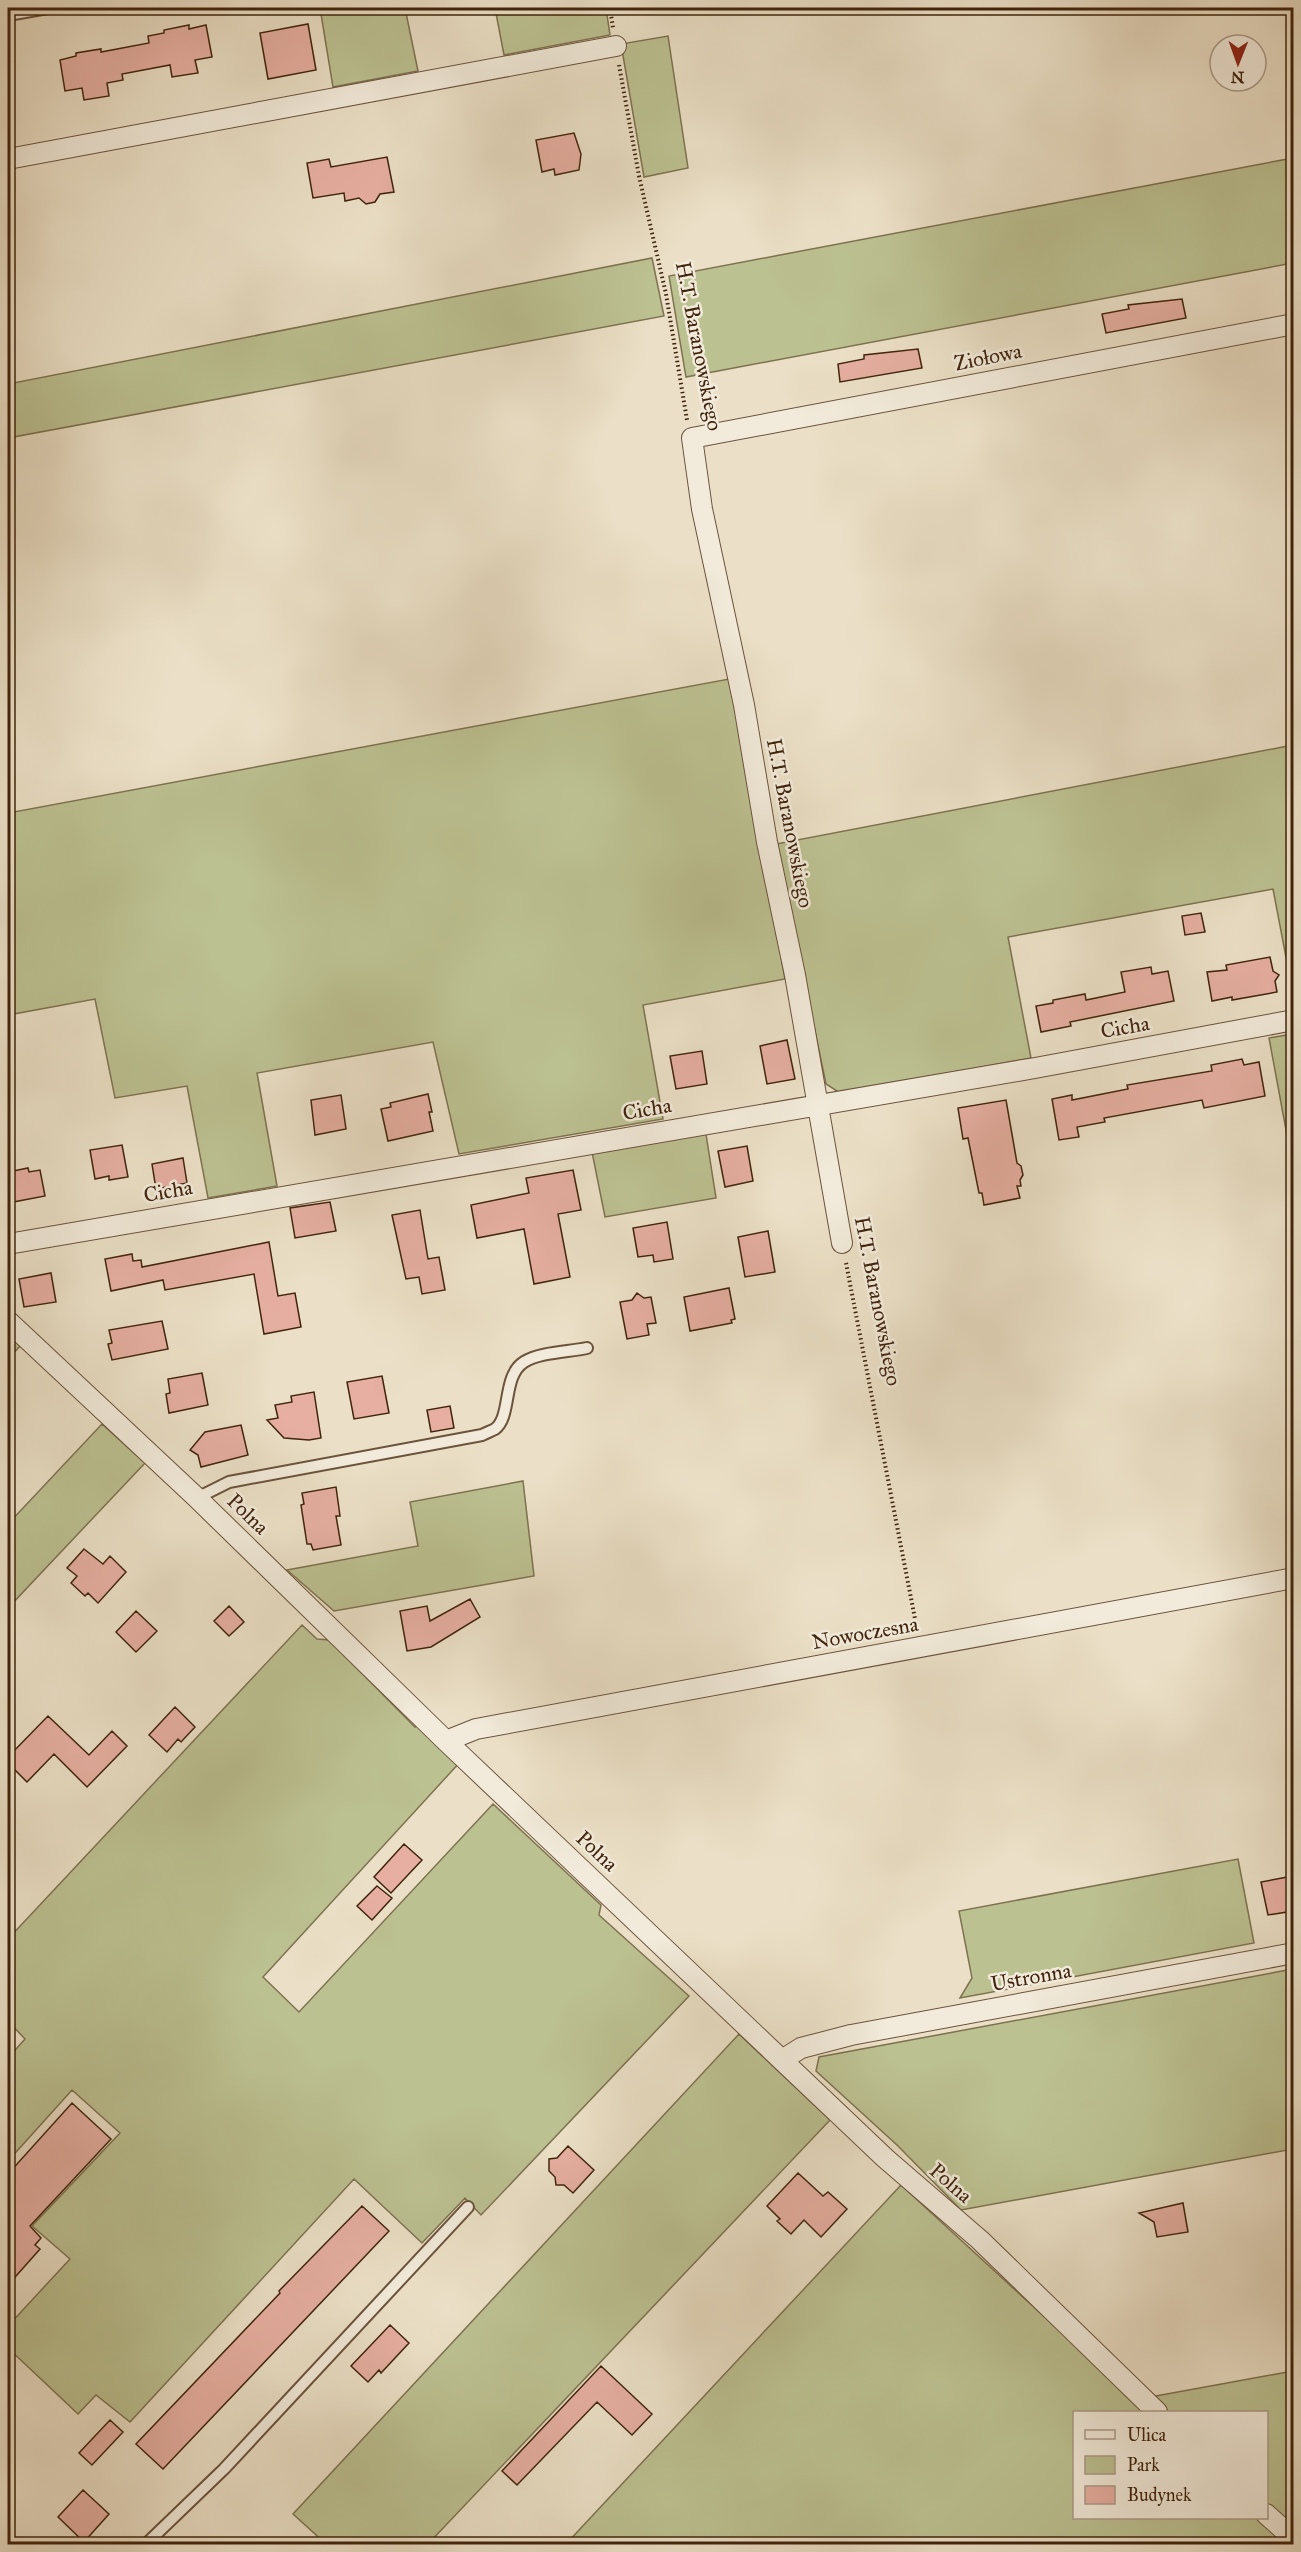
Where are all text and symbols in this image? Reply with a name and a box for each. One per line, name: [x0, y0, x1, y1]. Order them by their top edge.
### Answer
north arrow: [1208, 33, 1268, 93]
text: N: [1230, 68, 1245, 87]
street label: H.T. Baranowskiego: [670, 259, 728, 433]
street label: Ziołowa: [952, 338, 1024, 376]
street label: H.T. Baranowskiego: [761, 736, 819, 910]
street label: Cicha: [1098, 1010, 1152, 1044]
street label: Cicha: [620, 1092, 674, 1126]
street label: Cicha: [141, 1174, 195, 1208]
street label: H.T. Baranowskiego: [849, 1214, 907, 1388]
street label: Polna: [222, 1488, 274, 1540]
street label: Nowoczesna: [810, 1611, 920, 1655]
street label: Polna: [571, 1825, 624, 1877]
street label: Ustronna: [989, 1957, 1073, 1997]
street label: Polna: [924, 2157, 978, 2209]
legend: [1073, 2411, 1268, 2519]
text: Ulica: [1127, 2424, 1167, 2446]
text: Park: [1127, 2454, 1160, 2476]
text: Budynek: [1127, 2484, 1192, 2506]

